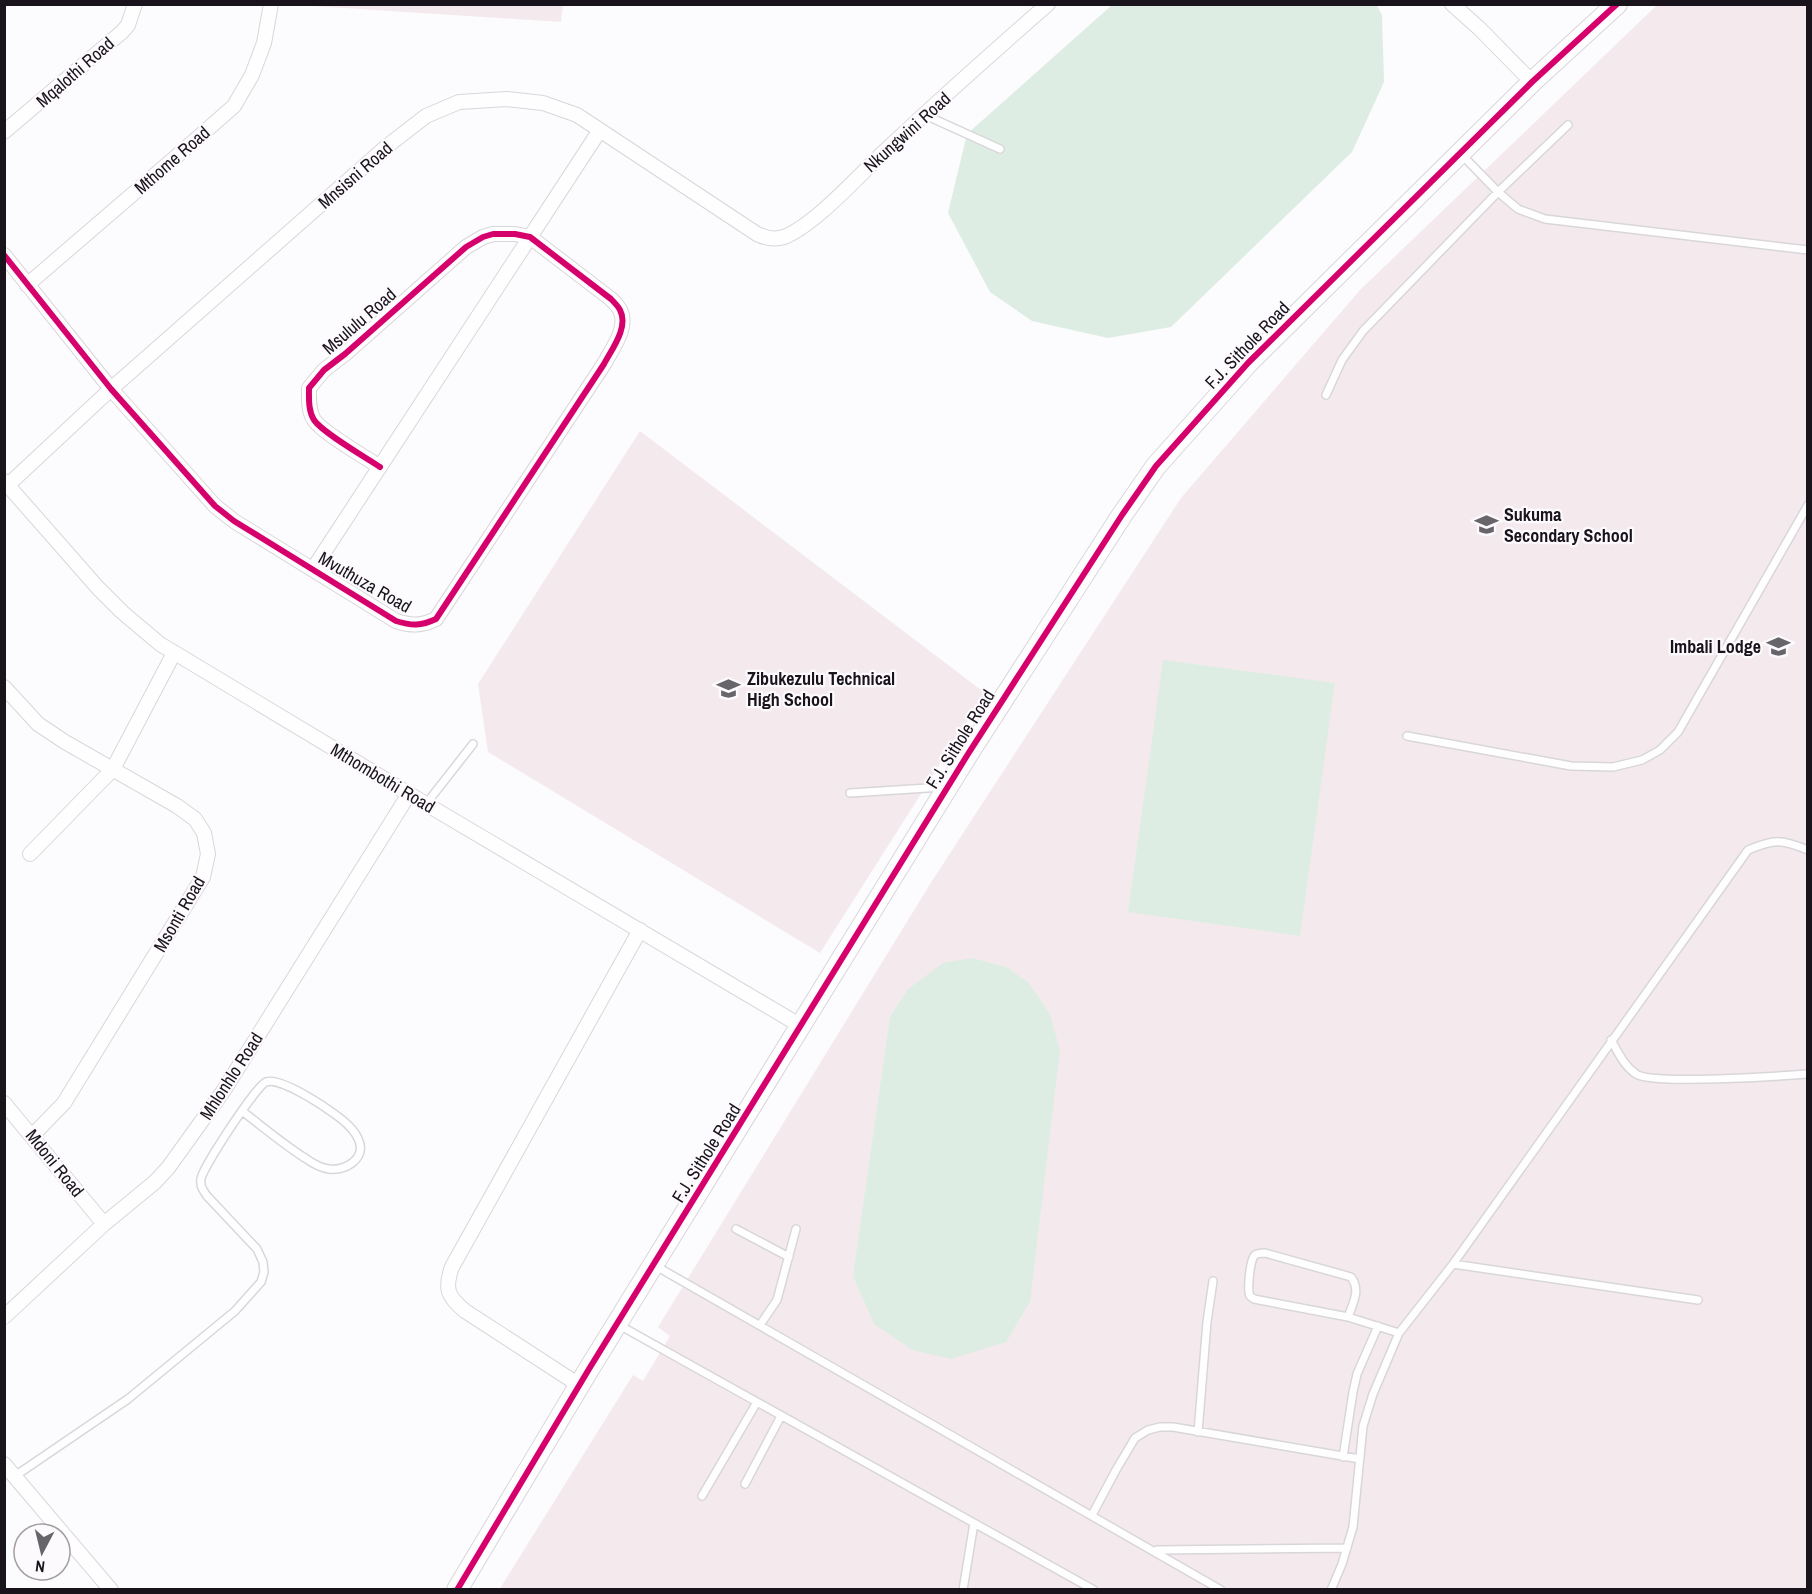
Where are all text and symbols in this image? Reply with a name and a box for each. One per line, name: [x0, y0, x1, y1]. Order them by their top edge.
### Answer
street label: Mqalothi Road: [31, 31, 119, 113]
street label: Nkungwini Road: [858, 86, 956, 178]
street label: Mthome Road: [129, 120, 215, 200]
street label: Mnsisni Road: [312, 136, 398, 214]
street label: Msululu Road: [317, 282, 401, 360]
street label: F.J. Sithole Road: [1199, 296, 1295, 394]
place label: Sukuma Secondary School: [1504, 502, 1633, 548]
school or university icon: Sukuma Secondary School: [1473, 511, 1499, 537]
street label: Mvuthuza Road: [314, 545, 416, 619]
school or university icon: Imbali Lodge: [1766, 633, 1792, 659]
place label: Imbali Lodge: [1670, 634, 1761, 659]
place label: Zibukezulu Technical High School: [747, 666, 895, 712]
school or university icon: Zibukezulu Technical High School: [716, 675, 742, 701]
street label: F.J. Sithole Road: [920, 685, 1000, 793]
street label: Mthombothi Road: [326, 737, 440, 819]
street label: Msonti Road: [147, 872, 211, 956]
street label: Mhlonhlo Road: [193, 1028, 269, 1124]
street label: F.J. Sithole Road: [666, 1099, 746, 1207]
street label: Mdoni Road: [20, 1124, 90, 1202]
north arrow: [12, 1522, 72, 1582]
text: N: [34, 1555, 46, 1578]

